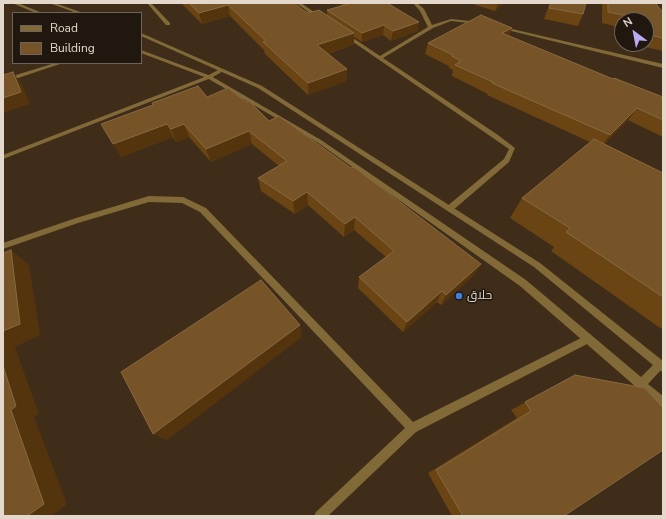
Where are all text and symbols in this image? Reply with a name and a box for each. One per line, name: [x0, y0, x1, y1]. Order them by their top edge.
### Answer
legend: [12, 12, 142, 64]
north arrow: [614, 12, 654, 52]
text: N: [620, 14, 635, 31]
text: Road: [50, 20, 78, 36]
text: Building: [50, 40, 95, 56]
place label: حلاق: [467, 289, 492, 303]
marker: حلاق: [454, 291, 464, 301]

